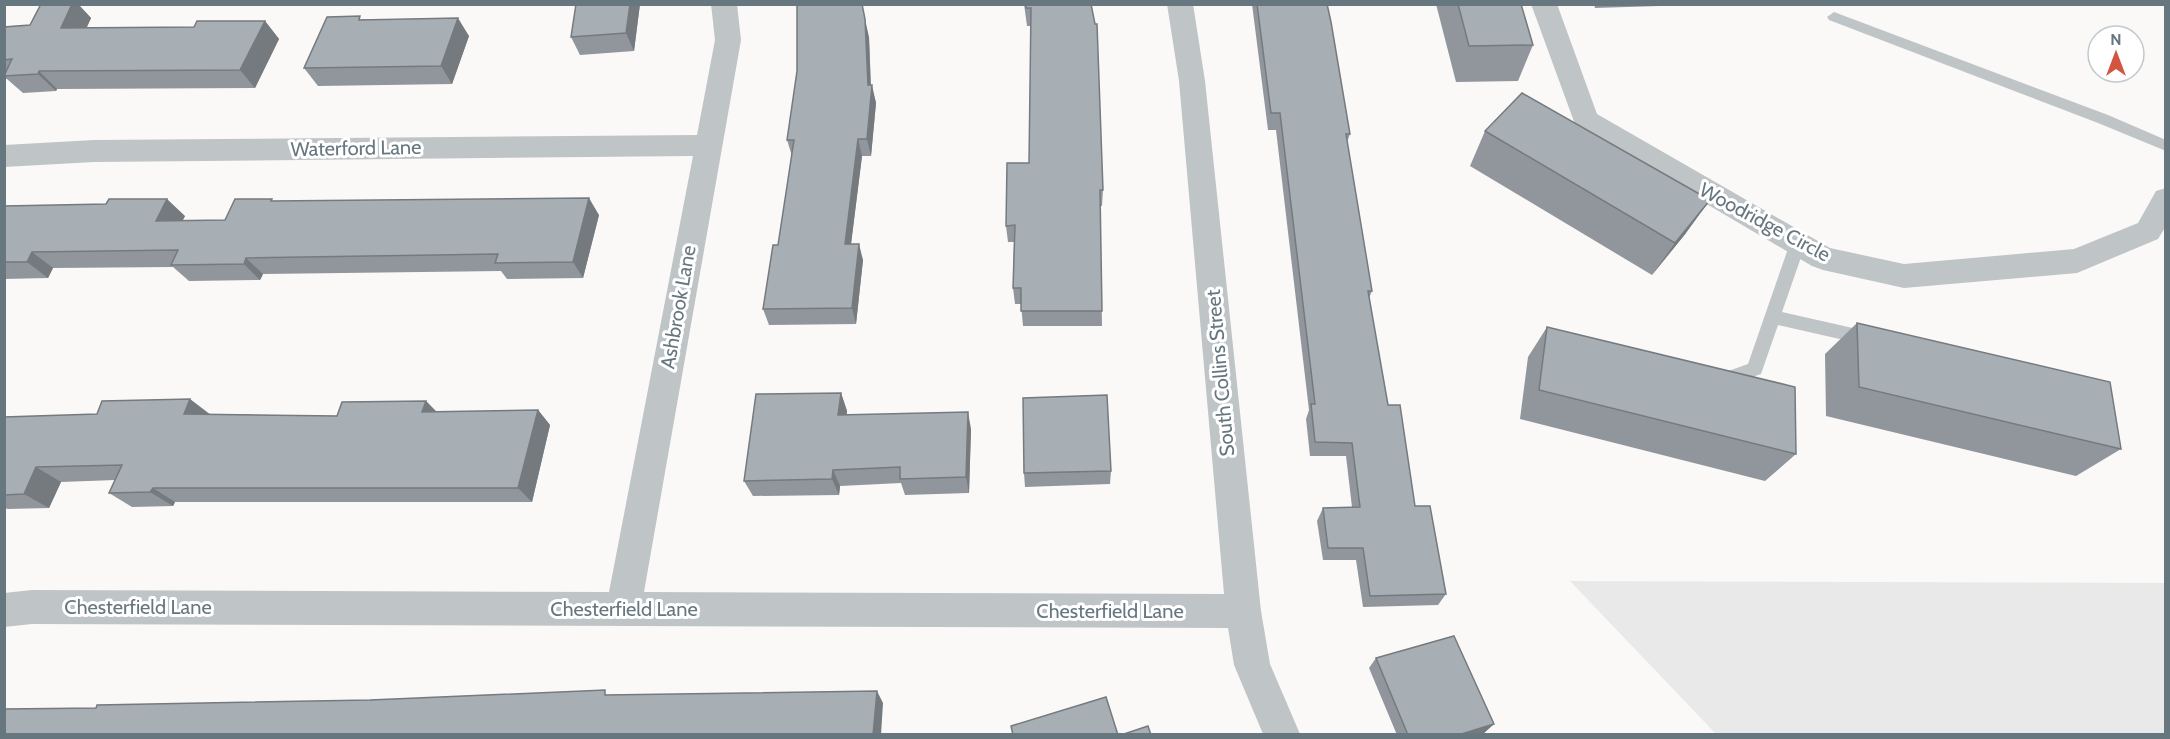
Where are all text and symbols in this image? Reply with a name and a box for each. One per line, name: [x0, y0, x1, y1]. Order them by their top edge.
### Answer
north arrow: [2086, 24, 2146, 84]
text: N: [2110, 30, 2122, 49]
street label: Waterford Lane: [290, 135, 422, 161]
street label: Woodridge Circle: [1695, 177, 1835, 267]
street label: Ashbrook Lane: [655, 243, 701, 371]
street label: South Collins Street: [1201, 288, 1239, 457]
street label: Chesterfield Lane: [64, 595, 212, 619]
street label: Chesterfield Lane: [550, 597, 698, 621]
street label: Chesterfield Lane: [1036, 599, 1184, 623]

